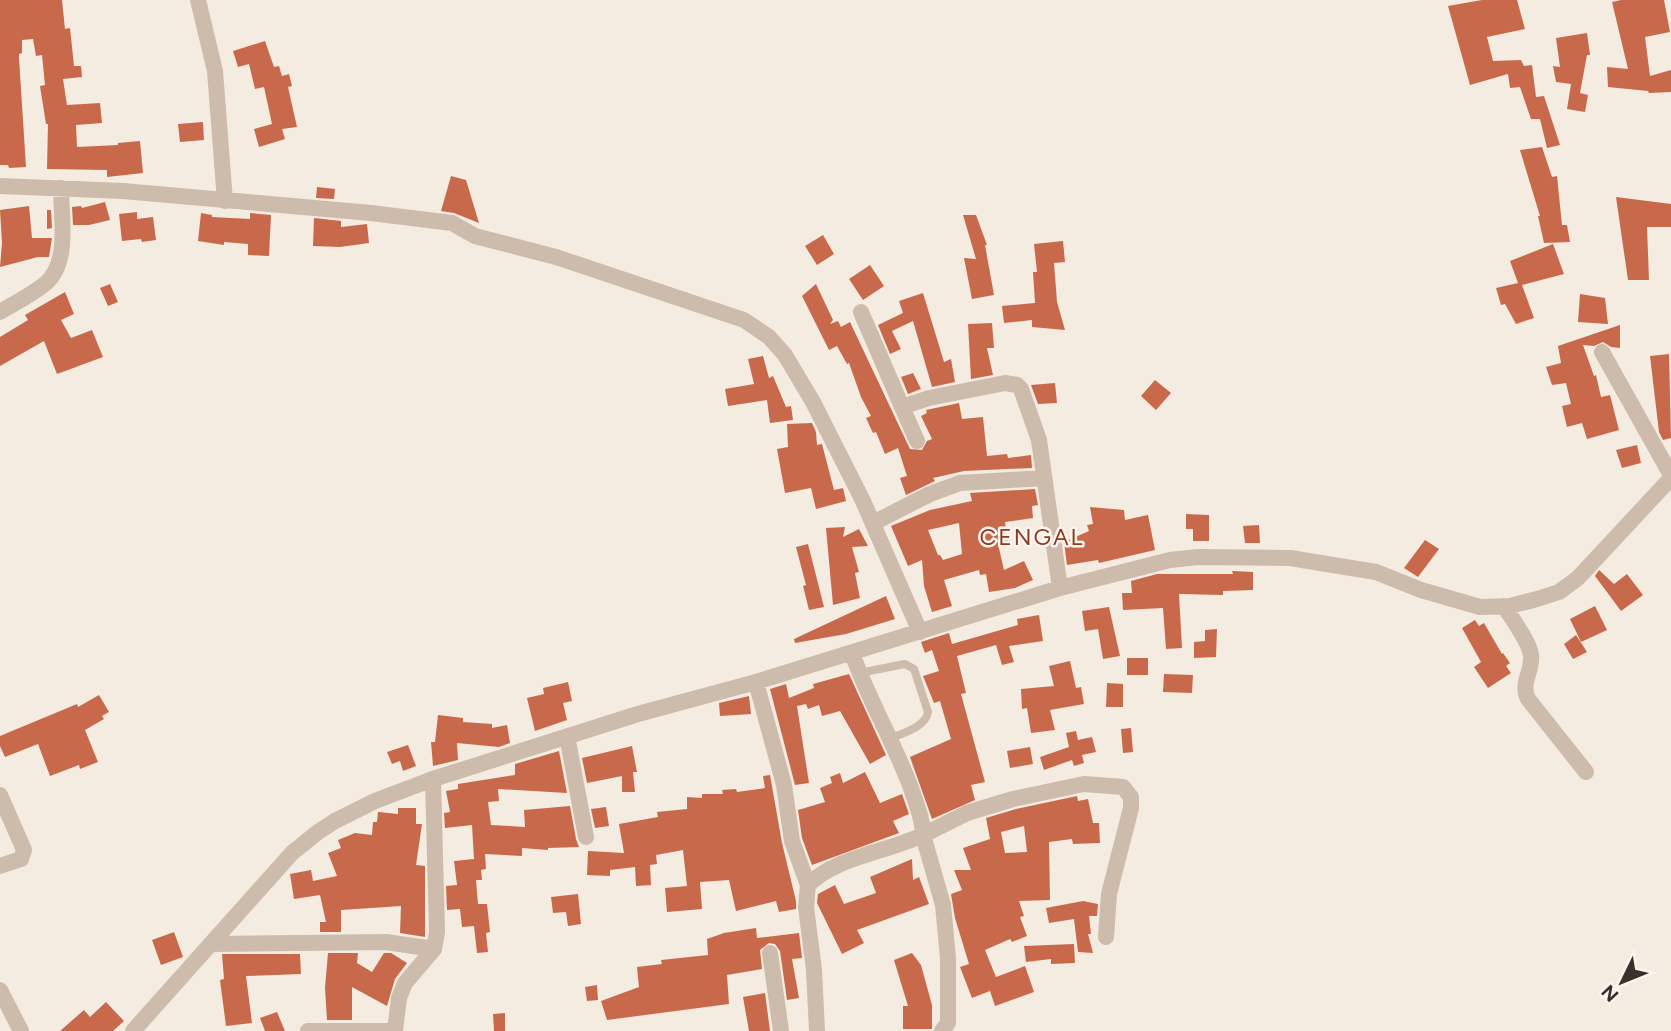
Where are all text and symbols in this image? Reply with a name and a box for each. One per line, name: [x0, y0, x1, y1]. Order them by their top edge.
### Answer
district label: CENGAL: [980, 523, 1084, 551]
north arrow: [1587, 947, 1657, 1017]
text: N: [1597, 980, 1623, 1006]

